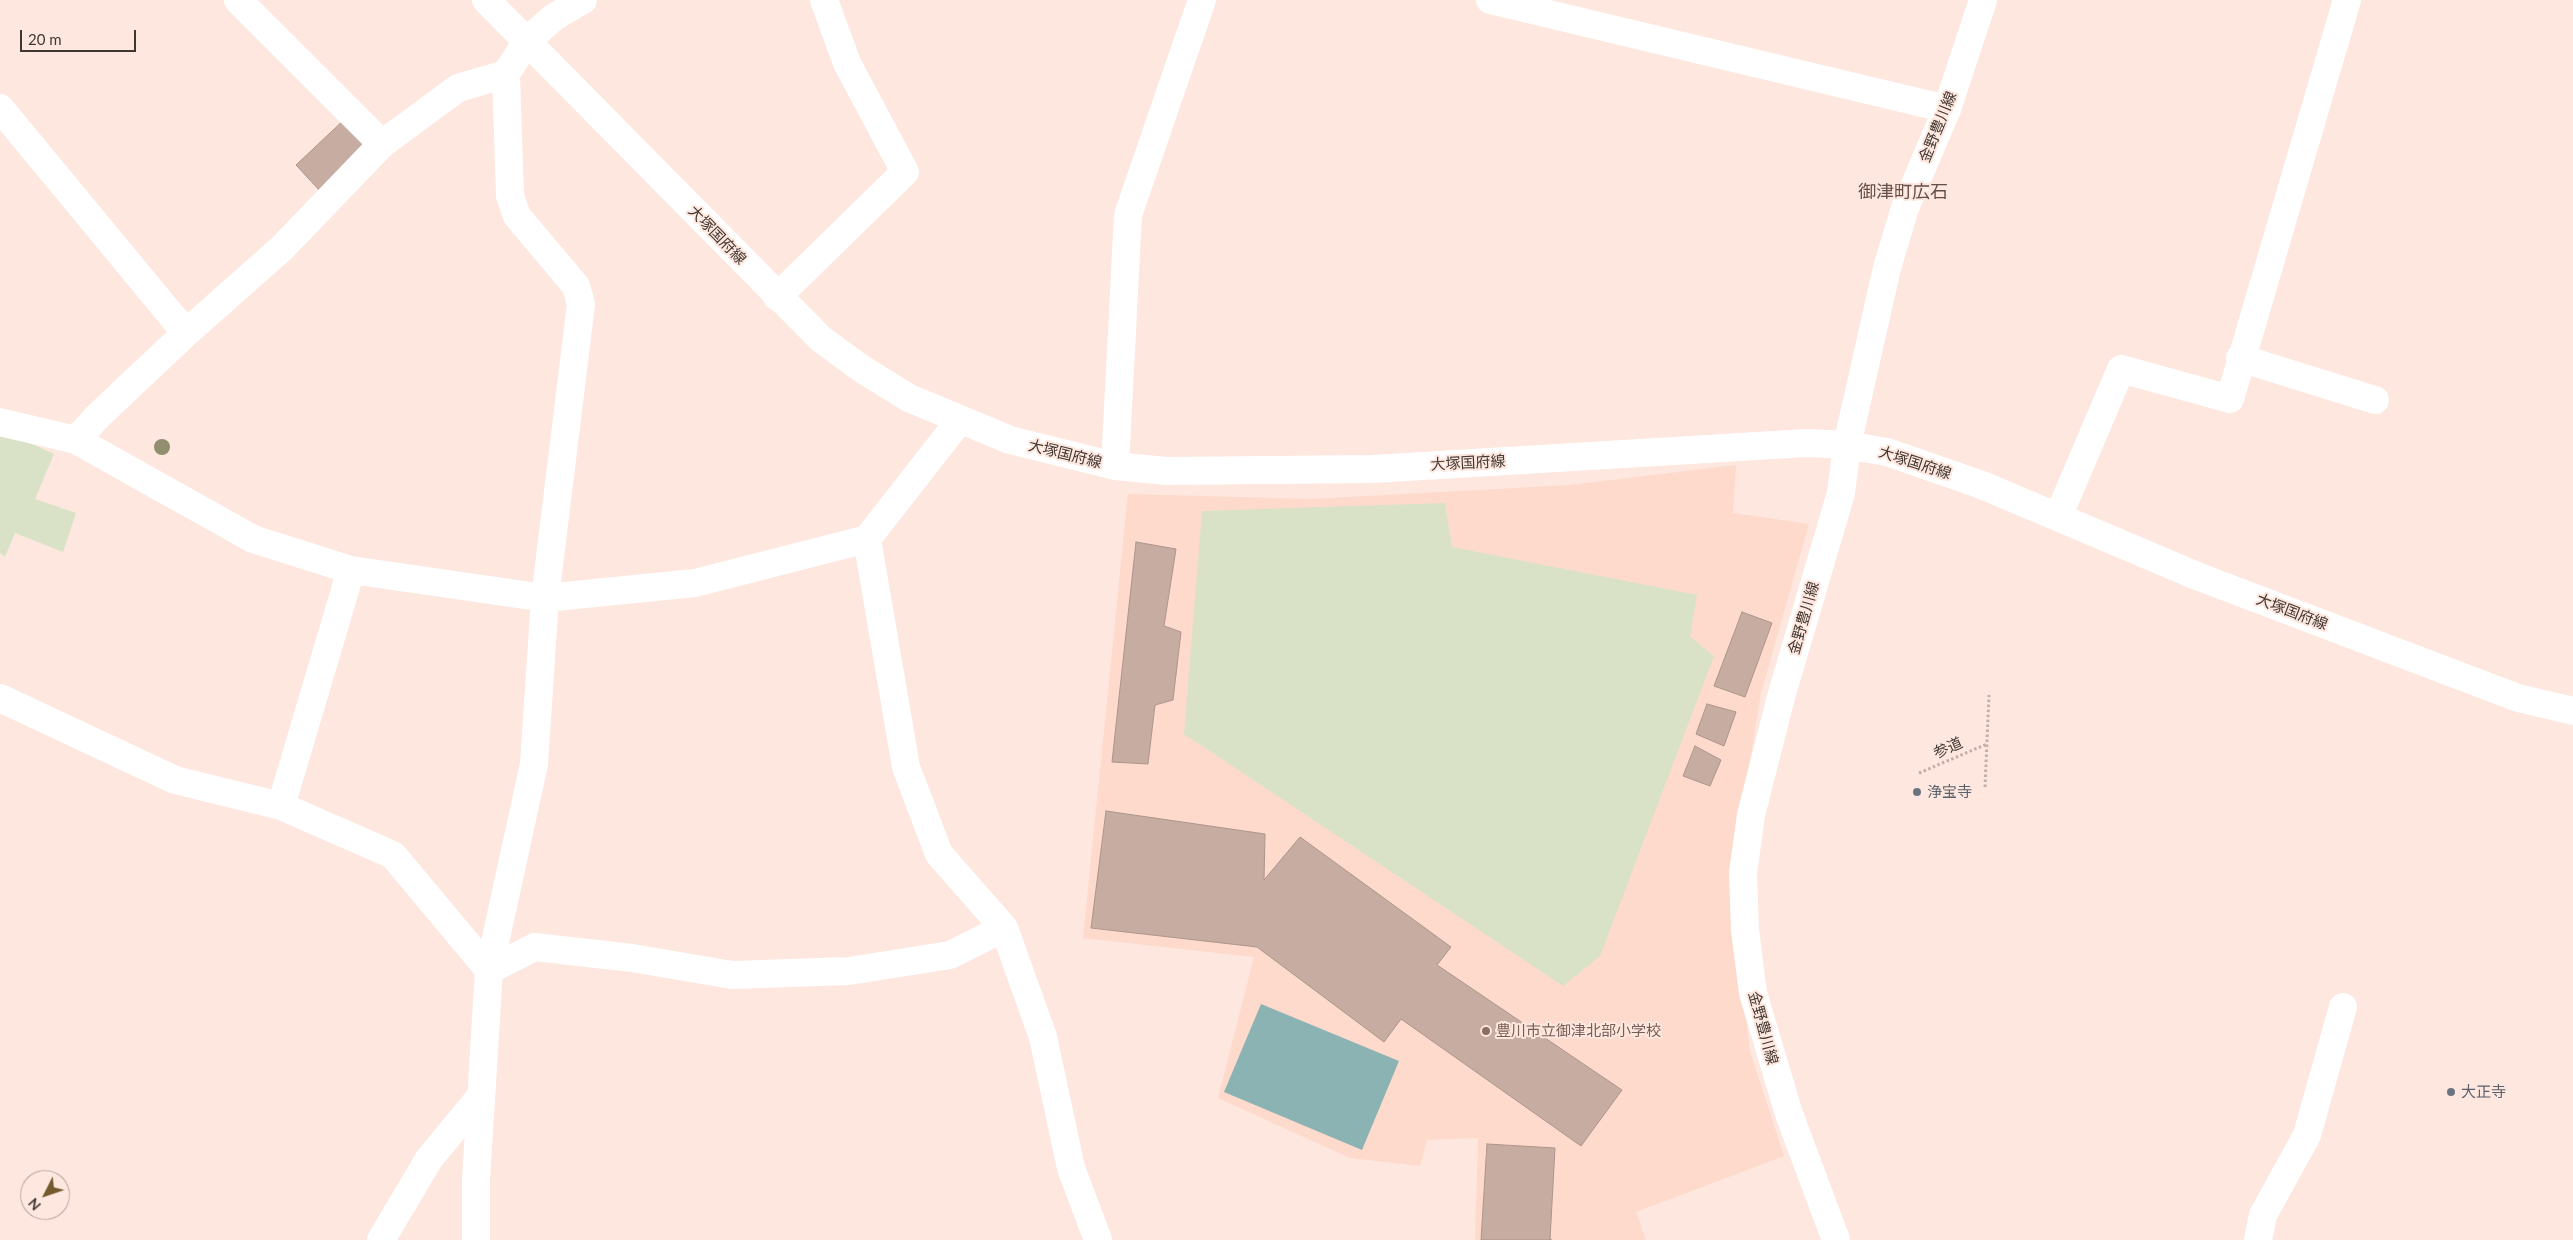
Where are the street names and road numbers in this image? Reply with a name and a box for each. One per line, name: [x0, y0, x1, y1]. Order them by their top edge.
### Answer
street label: 金野豊川線: [1916, 89, 1960, 165]
street label: 大塚国府線: [684, 202, 750, 268]
street label: 大塚国府線: [1026, 436, 1104, 472]
street label: 大塚国府線: [1877, 443, 1953, 483]
street label: 大塚国府線: [1430, 452, 1506, 474]
street label: 金野豊川線: [1785, 579, 1823, 657]
street label: 大塚国府線: [2254, 590, 2330, 634]
street label: 参道: [1931, 734, 1965, 762]
street label: 金野豊川線: [1745, 989, 1781, 1067]

